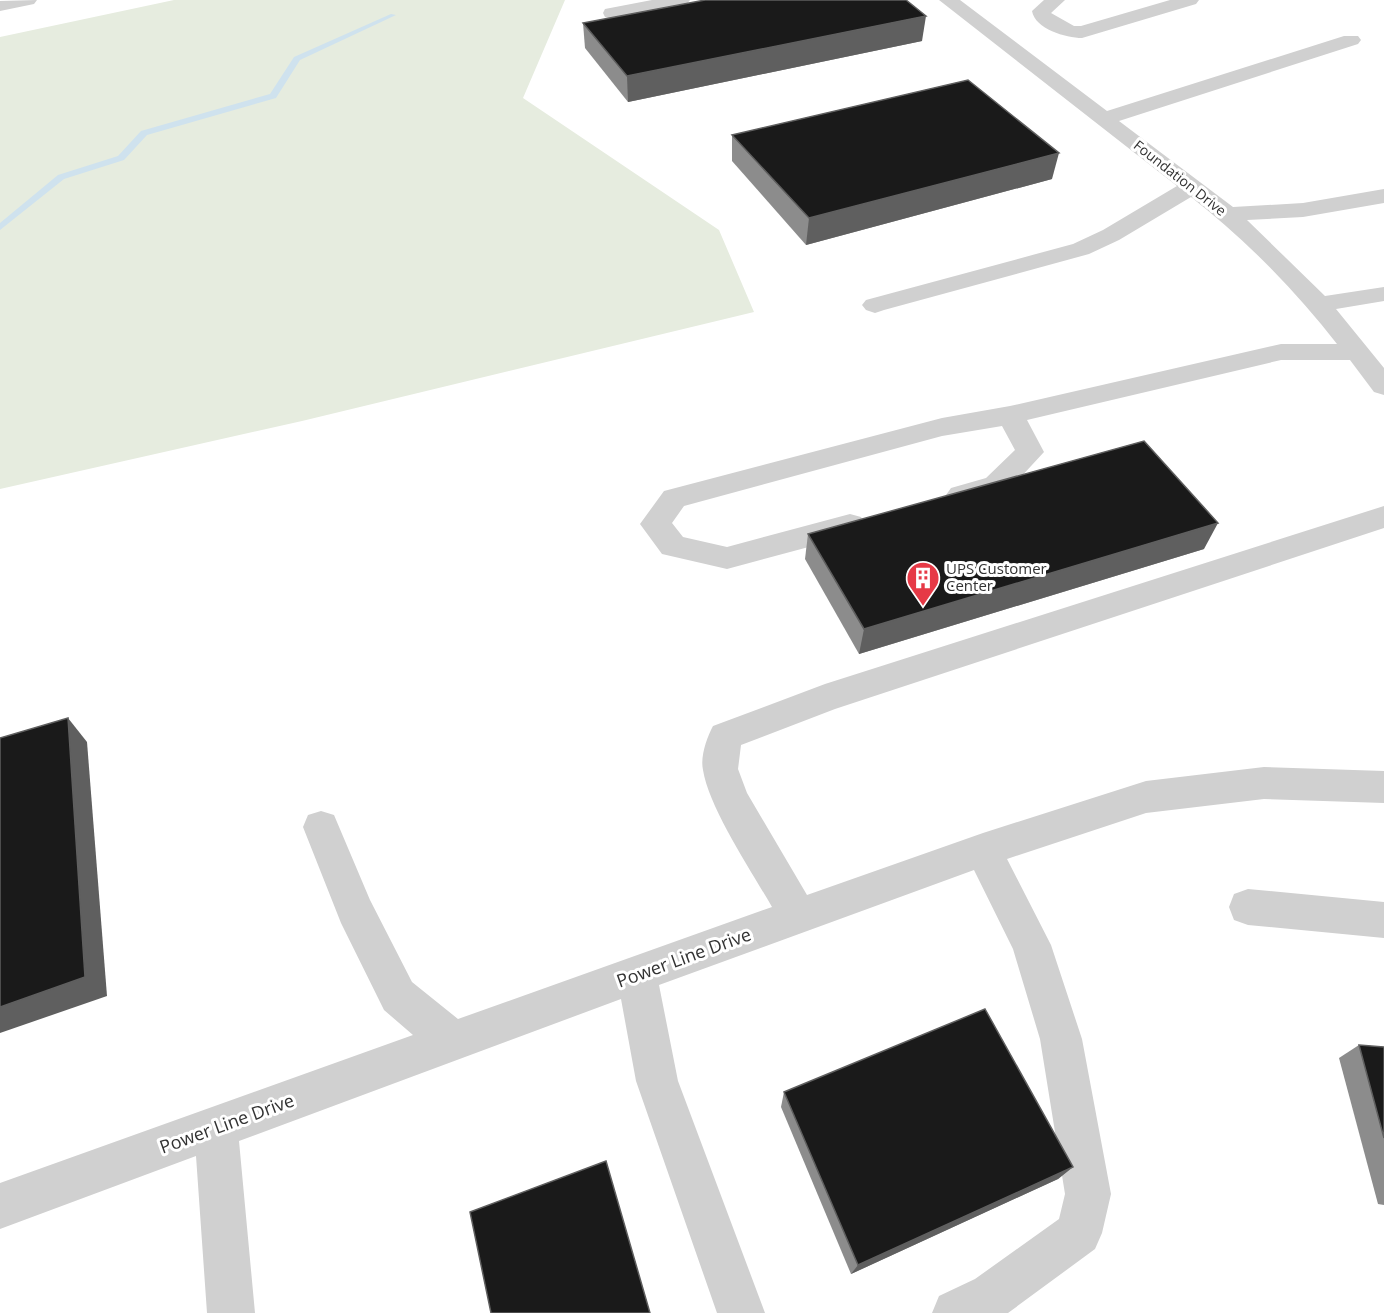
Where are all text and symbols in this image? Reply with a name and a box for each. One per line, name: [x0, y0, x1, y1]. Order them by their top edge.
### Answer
street label: Foundation Drive: [1130, 135, 1231, 220]
place label: UPS Customer Center: [946, 558, 1047, 595]
building icon: UPS Customer Center: [905, 560, 941, 607]
street label: Power Line Drive: [613, 922, 754, 993]
street label: Power Line Drive: [156, 1088, 297, 1159]

